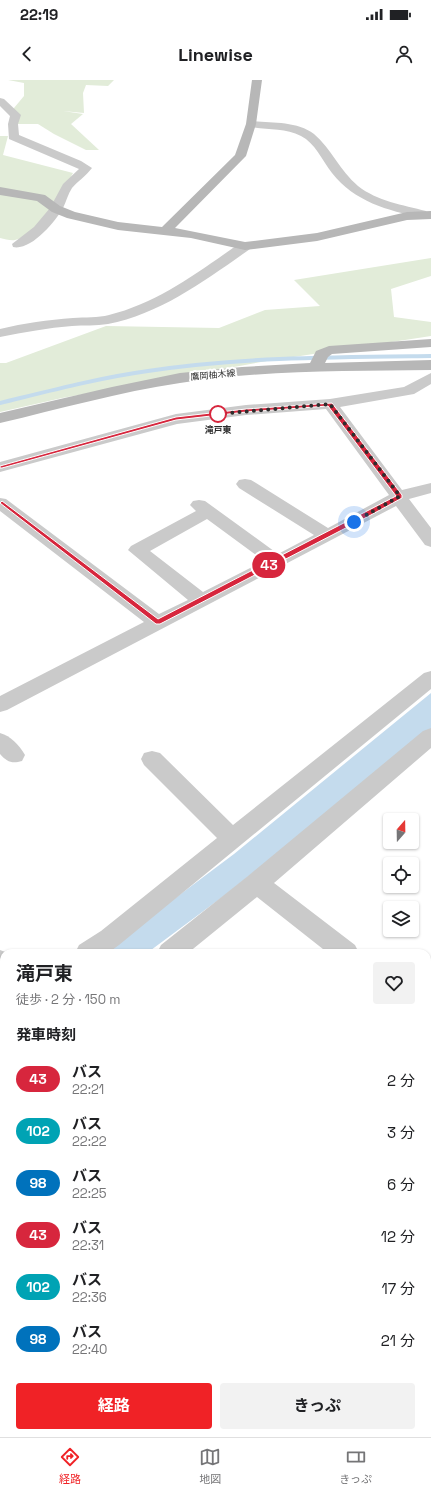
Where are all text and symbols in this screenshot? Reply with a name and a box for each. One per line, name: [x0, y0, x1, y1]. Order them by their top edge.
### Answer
text: 22:19: [20, 5, 58, 24]
icon: back: [16, 43, 38, 65]
text: Linewise: [178, 43, 253, 66]
icon: person: [393, 43, 415, 65]
street label: 鷹岡柚木線: [190, 367, 237, 383]
marker: 滝戸東: [209, 405, 227, 423]
place label: 滝戸東: [204, 424, 232, 436]
your location: [344, 512, 364, 532]
line badge: 43: [251, 552, 287, 578]
text: 43: [260, 556, 278, 574]
north arrow: [383, 813, 419, 849]
map controls: [383, 813, 419, 937]
button: locate: [383, 857, 419, 893]
button: layers: [383, 901, 419, 937]
text: 滝戸東: [16, 961, 73, 986]
button: heart: [373, 962, 415, 1004]
text: 徒歩 · 2 分 · 150 m: [16, 991, 120, 1008]
text: 発車時刻: [16, 1025, 76, 1044]
text: バス: [72, 1062, 102, 1081]
text: 43: [29, 1070, 47, 1088]
text: 2 分: [387, 1071, 415, 1090]
text: 22:21: [72, 1081, 104, 1098]
text: バス: [72, 1114, 102, 1133]
text: 102: [26, 1122, 50, 1140]
text: 3 分: [387, 1123, 415, 1142]
text: 22:22: [72, 1133, 107, 1150]
text: バス: [72, 1166, 102, 1185]
text: 98: [29, 1174, 47, 1192]
text: 6 分: [387, 1175, 415, 1194]
text: 22:25: [72, 1185, 107, 1202]
text: バス: [72, 1218, 102, 1237]
text: 43: [29, 1226, 47, 1244]
text: 12 分: [381, 1227, 415, 1246]
text: 22:31: [72, 1237, 104, 1254]
text: バス: [72, 1270, 102, 1289]
text: 102: [26, 1278, 50, 1296]
text: 17 分: [381, 1279, 415, 1298]
text: 22:36: [72, 1289, 107, 1306]
text: バス: [72, 1322, 102, 1341]
text: 98: [29, 1330, 47, 1348]
text: 21 分: [381, 1331, 415, 1350]
text: 22:40: [72, 1341, 107, 1358]
button: 経路: [16, 1383, 212, 1429]
button: きっぷ: [220, 1383, 415, 1429]
tab: 経路: [59, 1446, 81, 1486]
tab: 地図: [199, 1446, 221, 1486]
tab: きっぷ: [339, 1446, 372, 1486]

